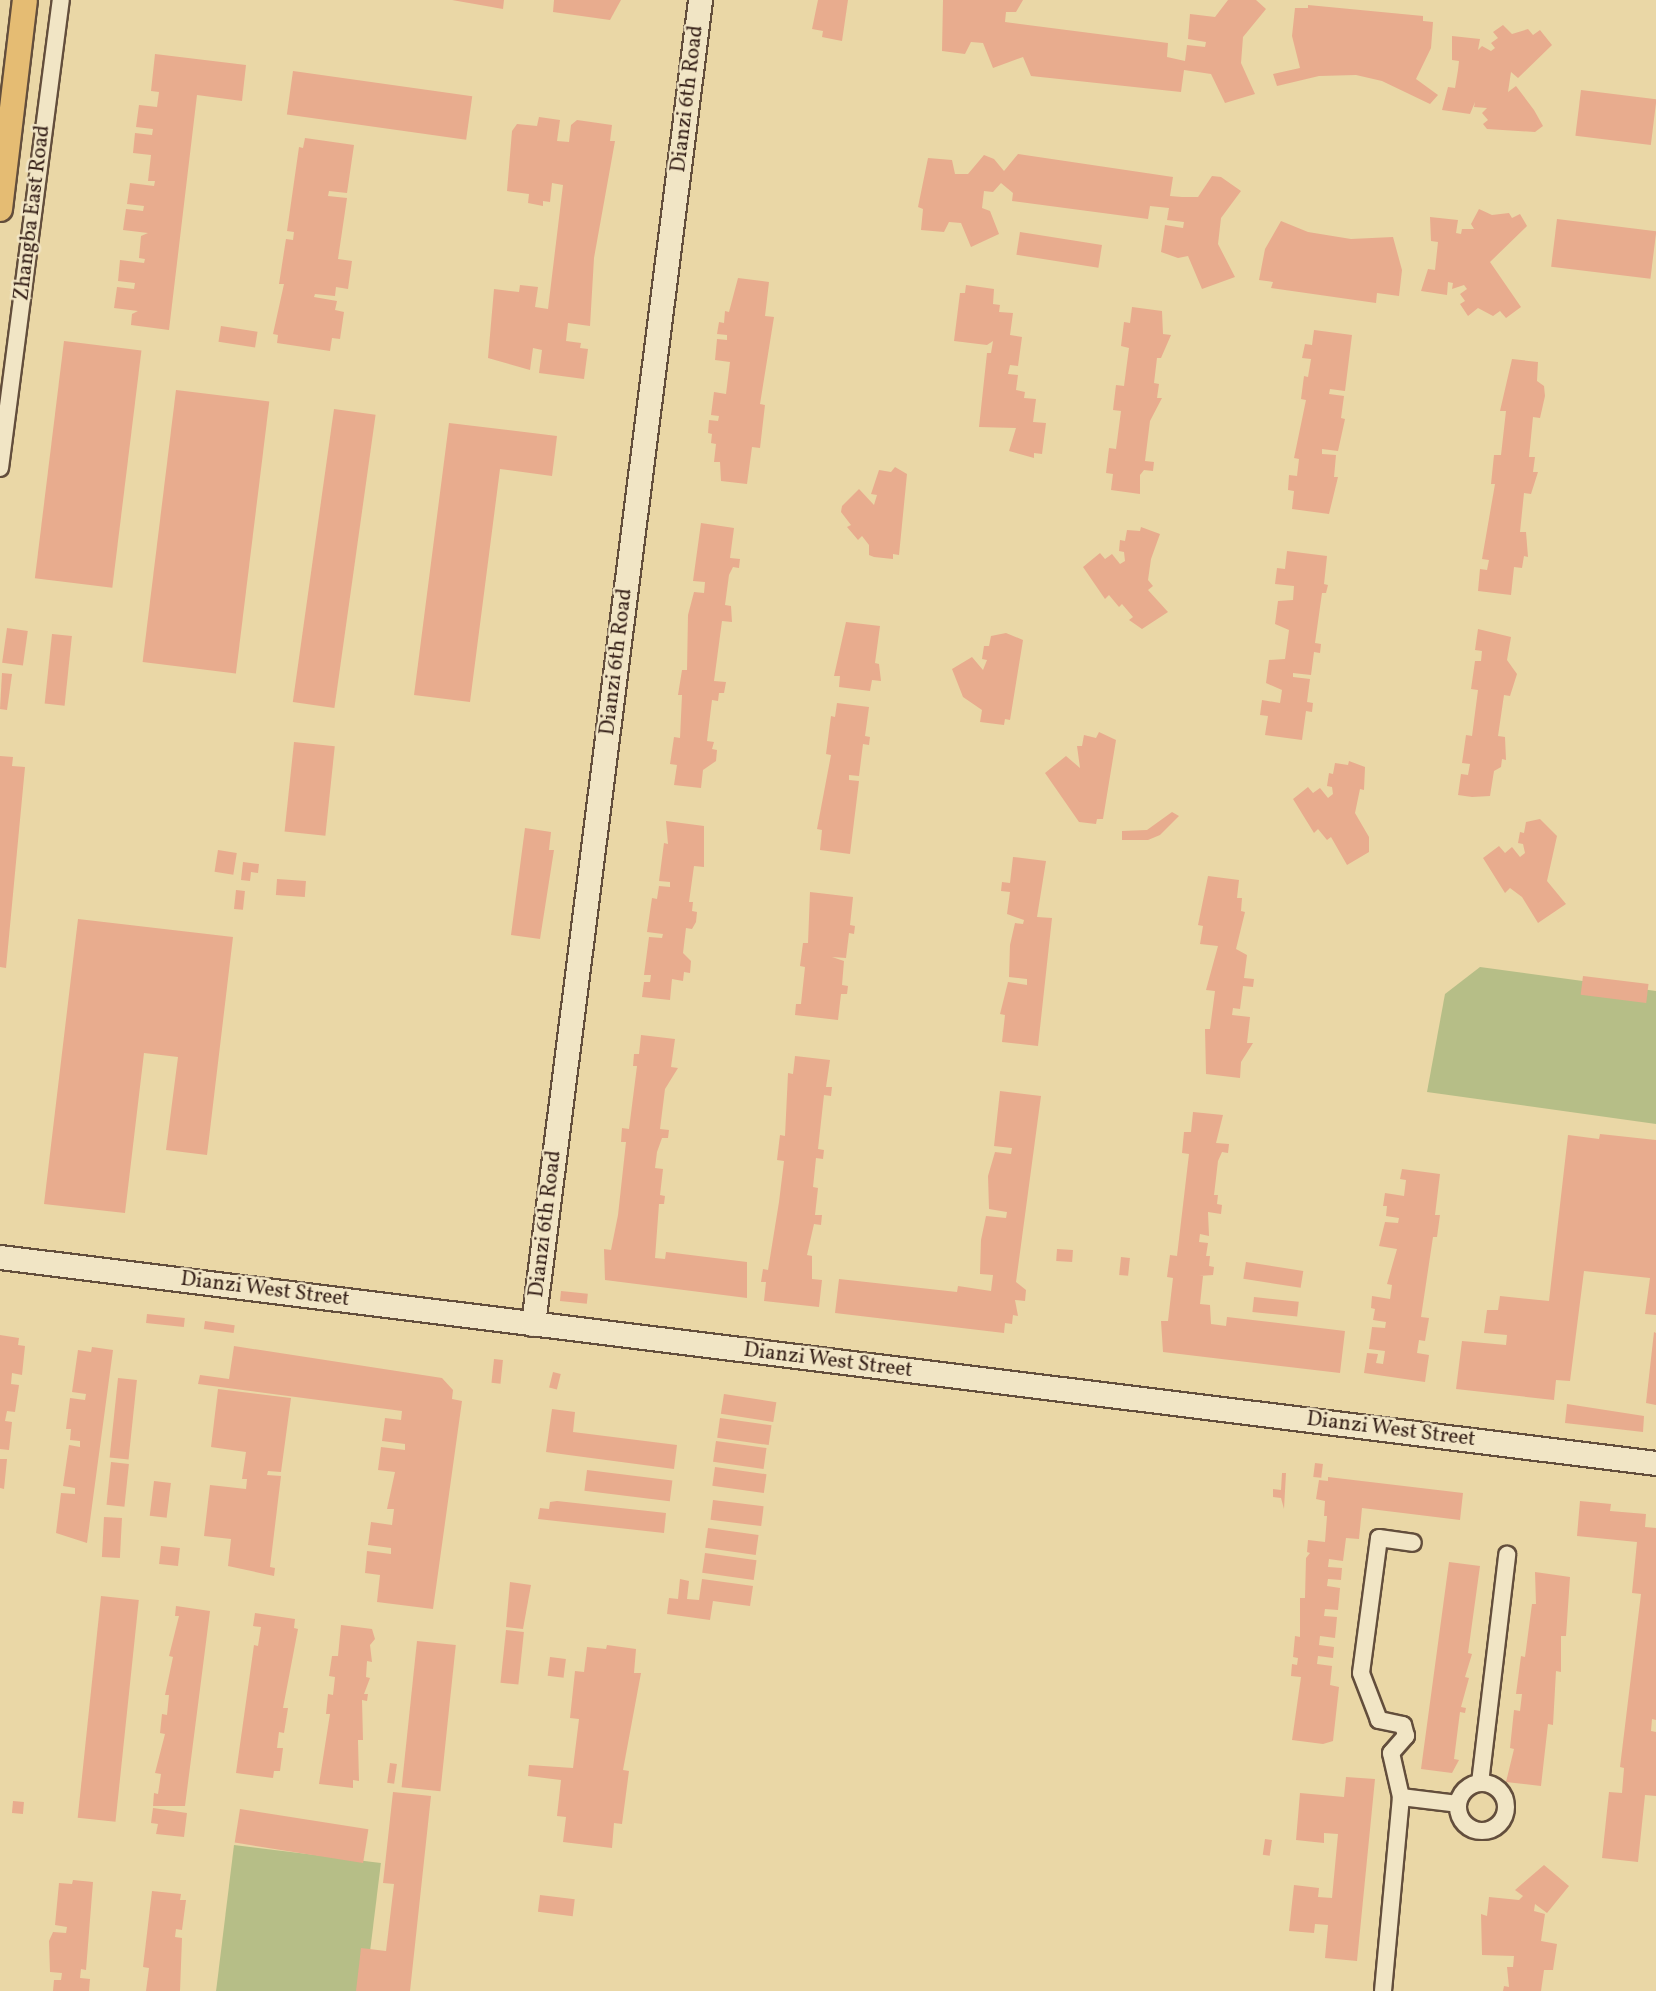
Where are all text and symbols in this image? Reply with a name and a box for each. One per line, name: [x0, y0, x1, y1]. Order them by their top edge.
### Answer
street label: Dianzi 6th Road: [666, 24, 710, 174]
street label: Zhangba East Road: [10, 124, 56, 302]
street label: Dianzi 6th Road: [595, 587, 639, 737]
street label: Dianzi 6th Road: [524, 1149, 568, 1299]
street label: Dianzi West Street: [179, 1267, 351, 1313]
street label: Dianzi West Street: [742, 1338, 914, 1384]
street label: Dianzi West Street: [1305, 1407, 1477, 1453]

